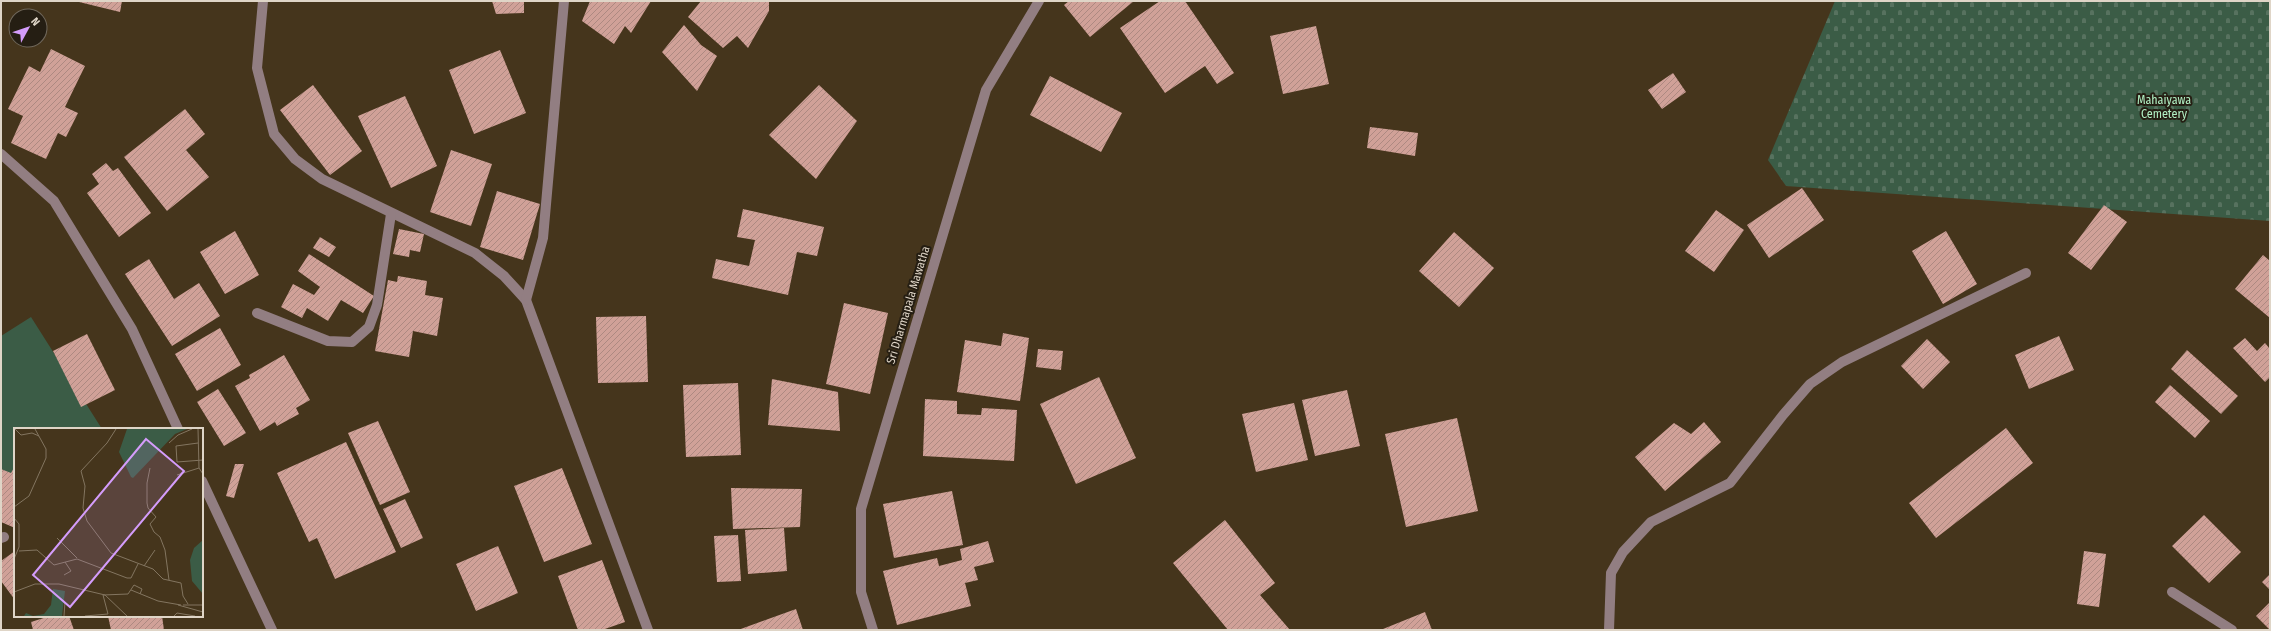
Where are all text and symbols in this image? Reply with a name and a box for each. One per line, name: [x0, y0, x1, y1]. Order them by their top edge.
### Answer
north arrow: [8, 8, 48, 48]
text: N: [28, 15, 42, 29]
park label: Mahaiyawa Cemetery: [2137, 93, 2191, 121]
street label: Sri Dharmapala Mawatha: [883, 244, 933, 366]
inset map: [14, 428, 203, 617]

